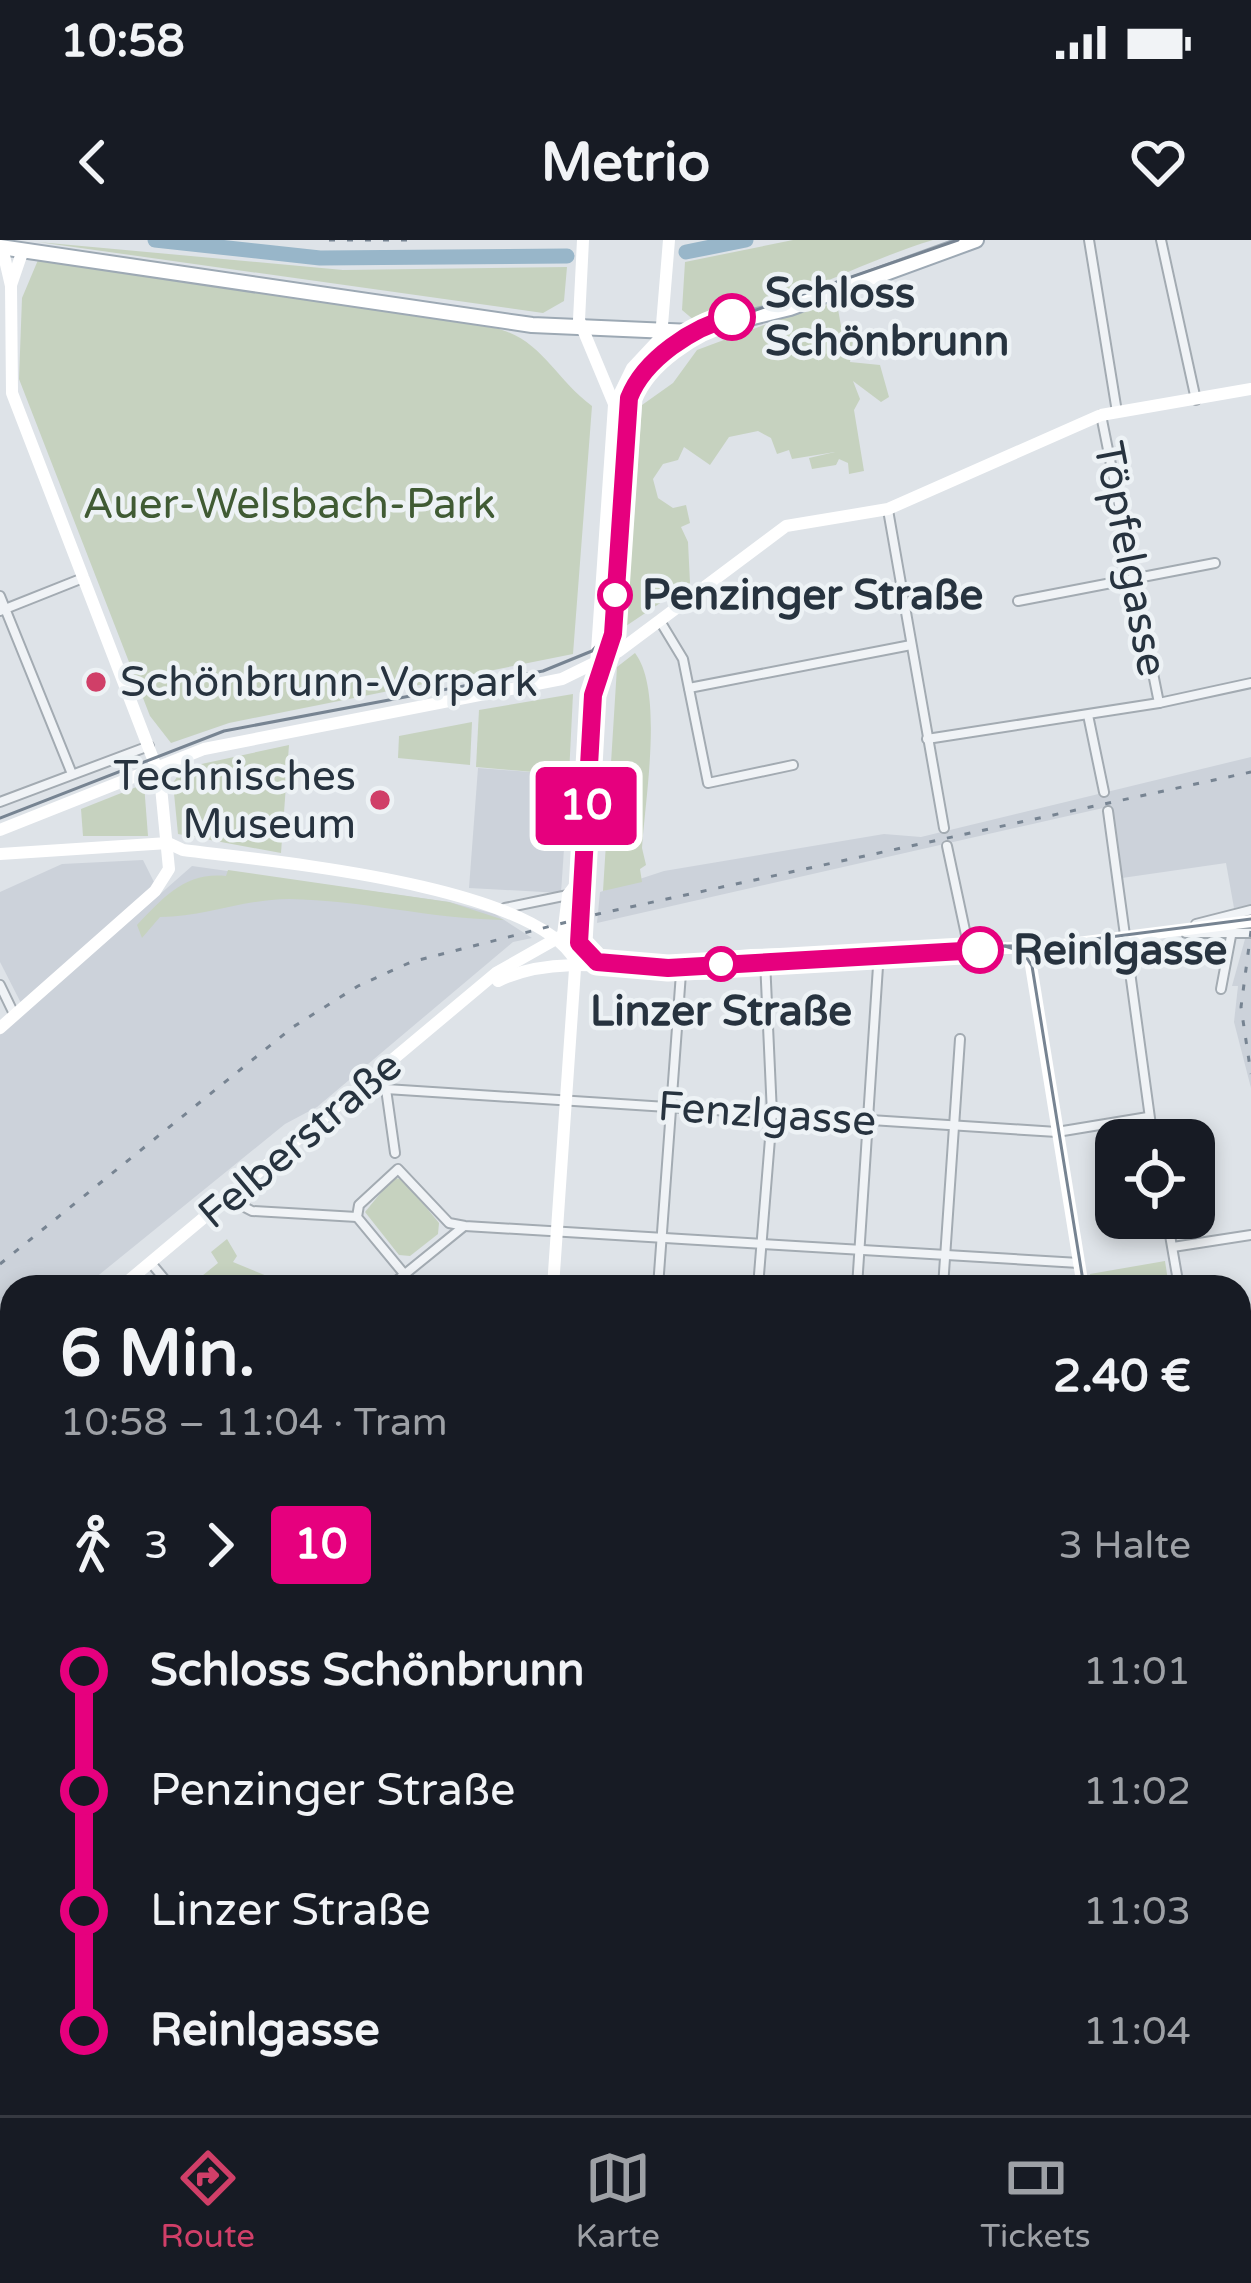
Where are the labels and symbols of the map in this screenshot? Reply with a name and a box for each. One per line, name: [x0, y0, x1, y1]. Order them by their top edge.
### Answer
place label: Schloss Schönbrunn: [765, 268, 1009, 367]
marker: Schloss Schönbrunn: [710, 295, 754, 339]
street label: Töpfelgasse: [1082, 437, 1178, 681]
park label: Auer-Welsbach-Park: [82, 479, 496, 530]
place label: Penzinger Straße: [642, 570, 983, 621]
marker: Penzinger Straße: [599, 579, 631, 611]
place label: Schönbrunn-Vorpark: [120, 657, 538, 708]
marker: Schönbrunn-Vorpark: [83, 669, 109, 695]
place label: Technisches Museum: [113, 751, 356, 850]
line badge: 10: [532, 767, 640, 845]
marker: Technisches Museum: [367, 787, 393, 813]
place label: Reinlgasse: [1013, 925, 1227, 976]
marker: Reinlgasse: [958, 928, 1002, 972]
marker: Linzer Straße: [705, 948, 737, 980]
place label: Linzer Straße: [590, 986, 852, 1037]
street label: Felberstraße: [188, 1040, 412, 1240]
street label: Fenzlgasse: [656, 1081, 878, 1147]

